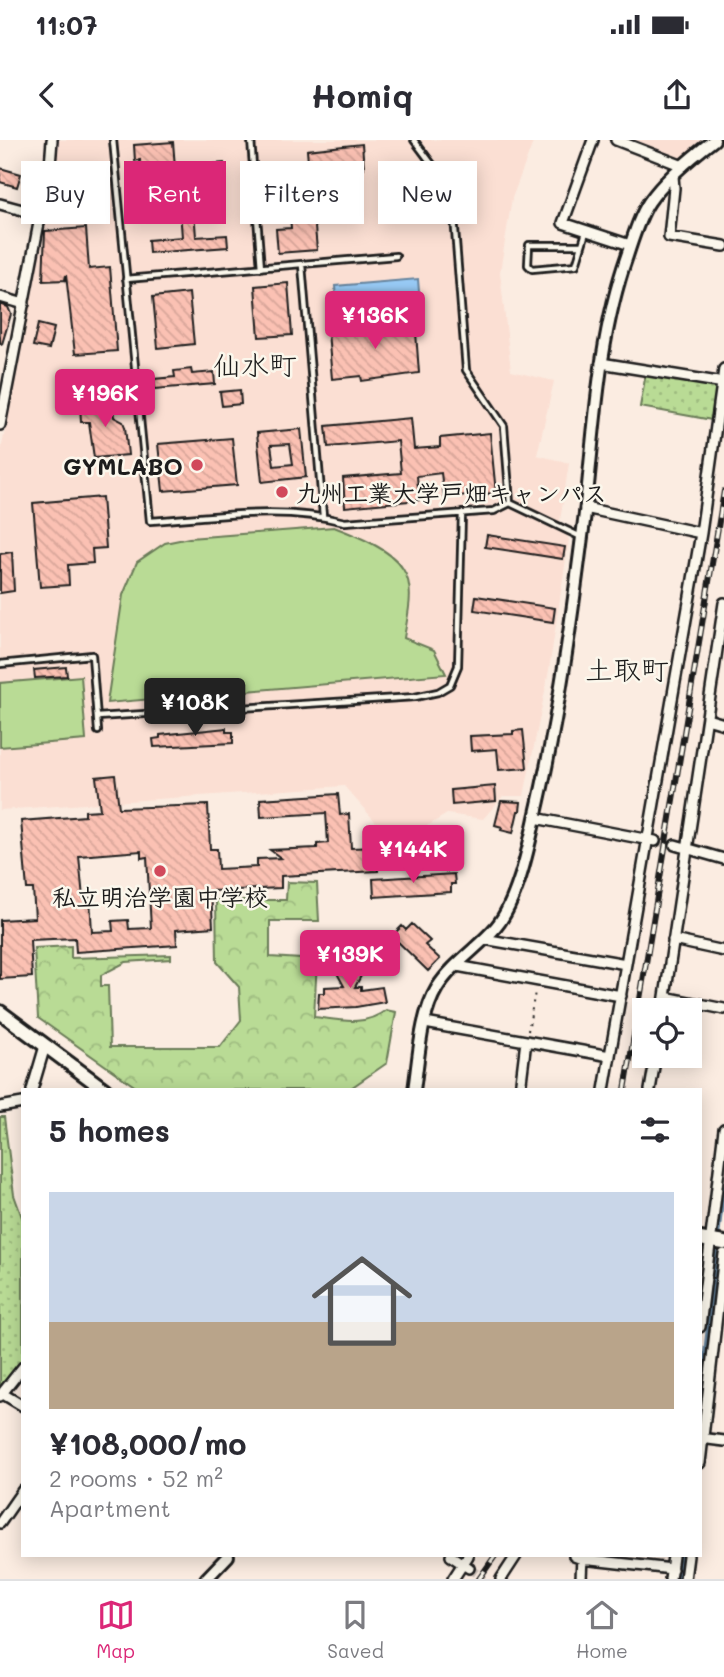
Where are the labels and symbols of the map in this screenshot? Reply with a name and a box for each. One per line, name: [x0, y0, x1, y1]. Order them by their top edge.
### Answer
pin: ¥136K: [326, 292, 424, 351]
district label: 仙水町: [213, 346, 297, 382]
pin: ¥196K: [56, 370, 154, 429]
place label: GYMLABO: [63, 450, 183, 481]
marker: GYMLABO: [189, 457, 205, 473]
place label: 九州工業大学戸畑キャンパス: [296, 477, 607, 508]
marker: 九州工業大学戸畑キャンパス: [274, 484, 290, 500]
district label: 土取町: [585, 651, 669, 687]
pin: ¥108K: [146, 678, 244, 738]
pin: ¥144K: [364, 826, 462, 885]
marker: 私立明治学園中学校: [152, 863, 168, 879]
place label: 私立明治学園中学校: [52, 881, 268, 912]
pin: ¥139K: [301, 930, 399, 990]

